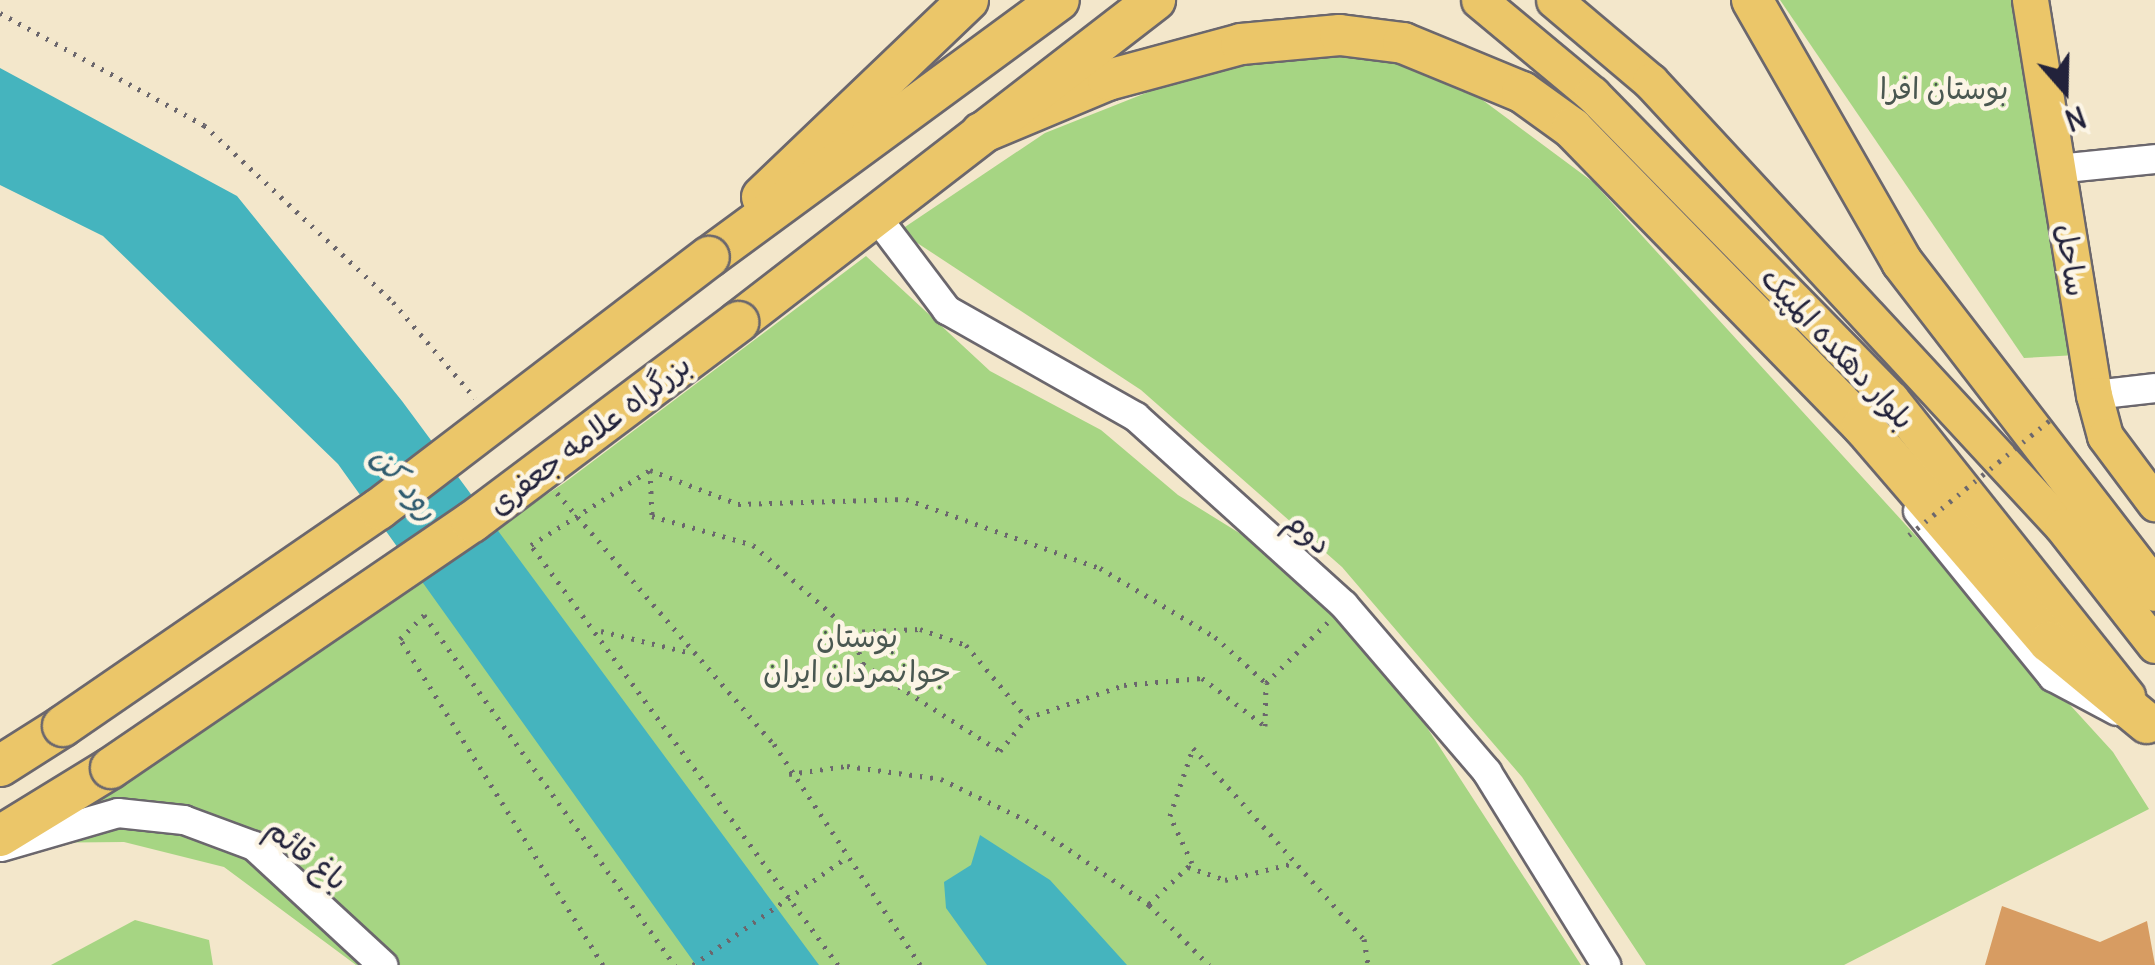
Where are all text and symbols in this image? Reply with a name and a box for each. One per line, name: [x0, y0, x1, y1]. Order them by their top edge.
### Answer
north arrow: [2015, 40, 2115, 140]
park label: بوستان افرا: [1880, 70, 2008, 106]
text: N: [2060, 98, 2091, 138]
street label: ساحل: [2049, 221, 2095, 299]
street label: بلوار دهکده المپیک: [1754, 260, 1922, 436]
street label: بزرگراه علامه جعفری: [481, 346, 697, 522]
water label: رود کن: [363, 438, 447, 528]
street label: دوم: [1279, 502, 1339, 562]
park label: بوستان جوانمردان ایران: [763, 618, 951, 688]
street label: باغ قائم: [259, 810, 355, 898]

